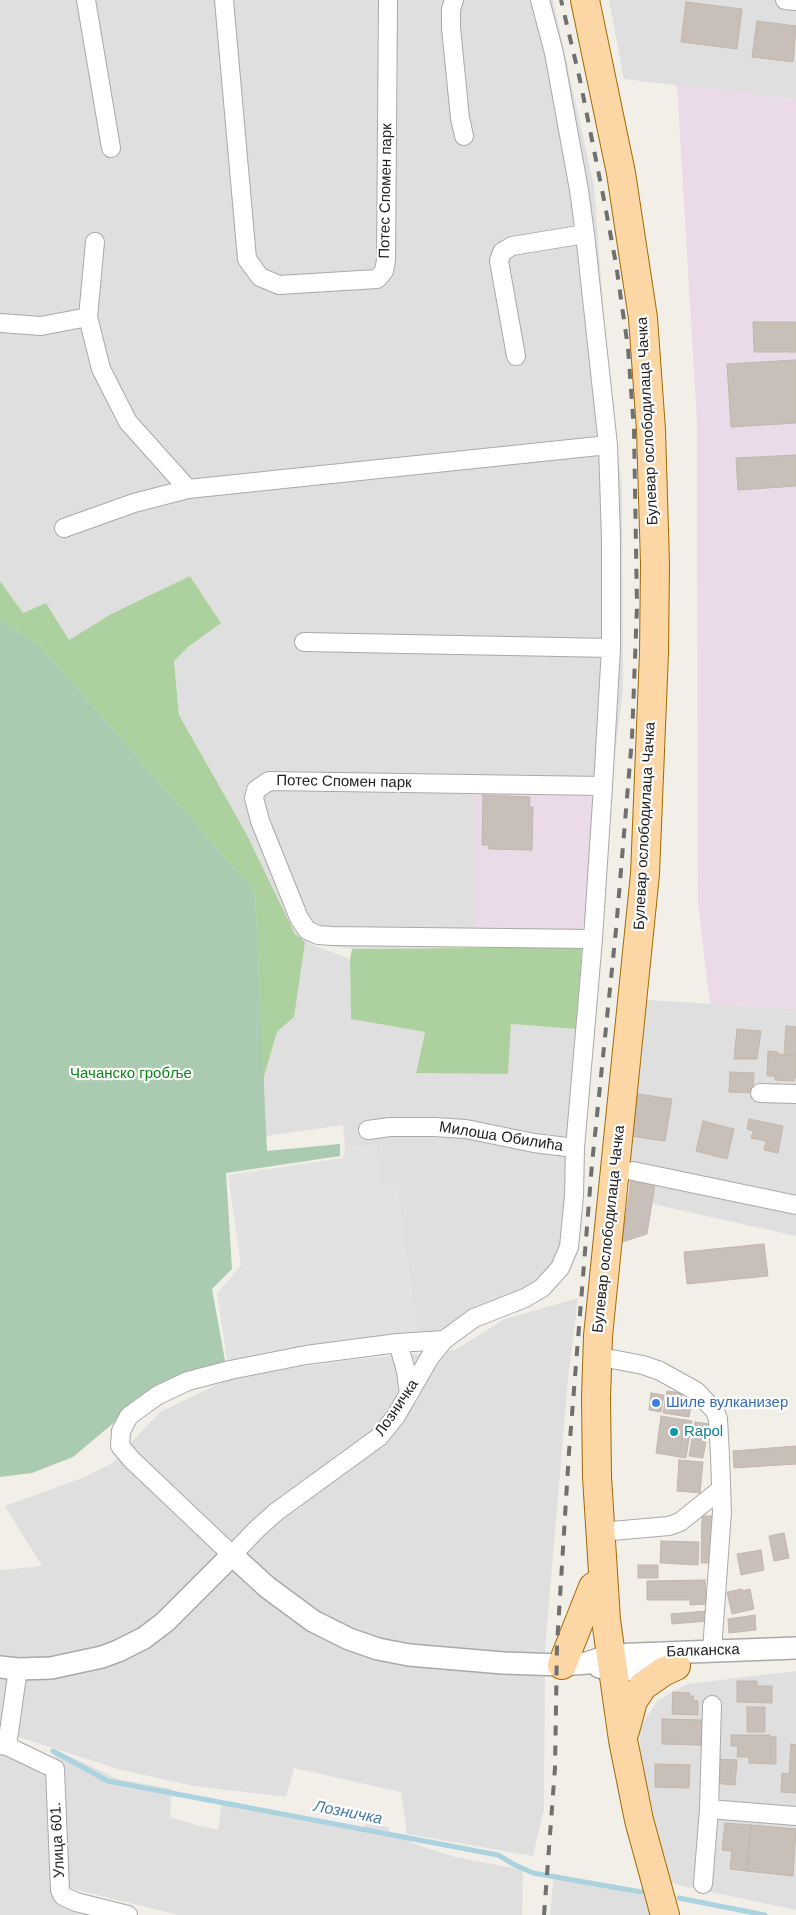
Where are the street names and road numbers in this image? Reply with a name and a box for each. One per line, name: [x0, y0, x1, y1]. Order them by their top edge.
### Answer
street label: Потес Спомен парк: [376, 123, 396, 259]
street label: Булевар ослободилаца Чачка: [634, 316, 662, 526]
street label: Булевар ослободилаца Чачка: [631, 721, 659, 931]
street label: Потес Спомен парк: [276, 772, 412, 792]
street label: Милоша Обилића: [438, 1118, 564, 1156]
street label: Булевар ослободилаца Чачка: [589, 1124, 629, 1334]
street label: Лозничка: [371, 1376, 423, 1440]
street label: Балканска: [666, 1641, 740, 1661]
street label: Улица 601.: [47, 1802, 69, 1878]

